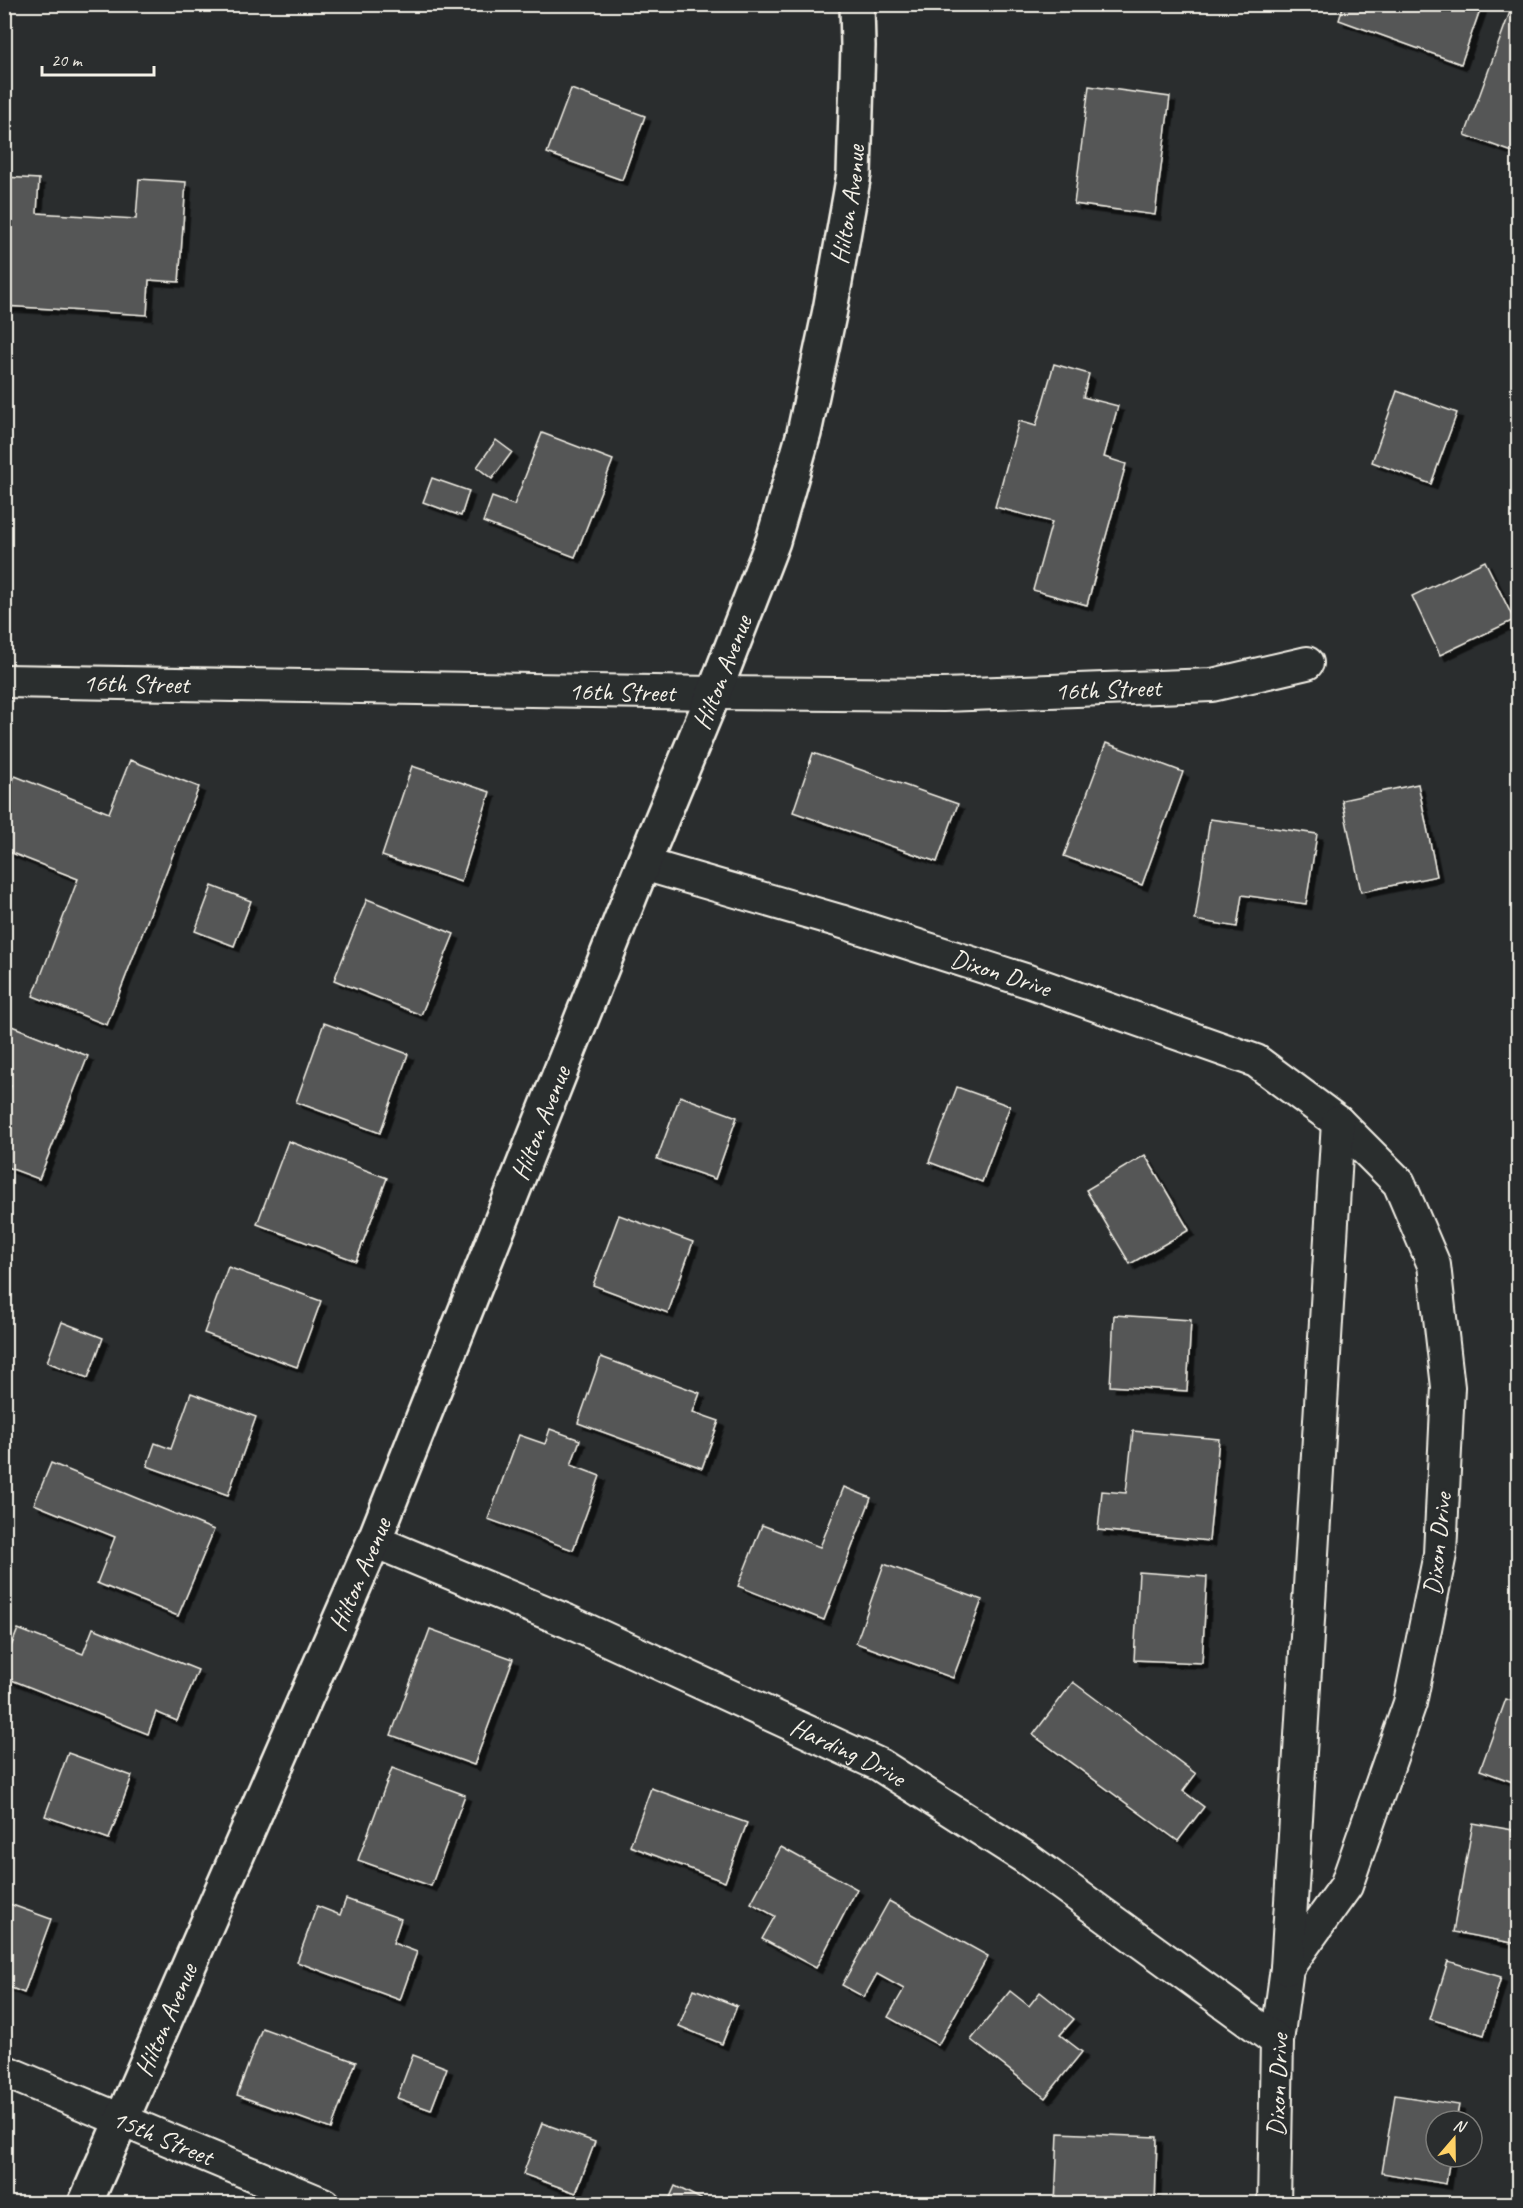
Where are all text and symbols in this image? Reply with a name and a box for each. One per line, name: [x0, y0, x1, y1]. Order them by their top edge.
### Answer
scale bar: [42, 39, 154, 77]
text: 20 m: [51, 49, 84, 71]
street label: Hilton Avenue: [822, 143, 872, 267]
street label: Hilton Avenue: [685, 609, 760, 734]
street label: 16th Street: [83, 666, 192, 701]
street label: 16th Street: [1054, 671, 1164, 708]
street label: 16th Street: [568, 675, 678, 709]
street label: Dixon Drive: [947, 941, 1057, 1005]
street label: Hilton Avenue: [503, 1060, 579, 1185]
street label: Dixon Drive: [1416, 1489, 1460, 1597]
street label: Hilton Avenue: [321, 1512, 399, 1636]
street label: Harding Drive: [785, 1710, 914, 1796]
street label: Hilton Avenue: [127, 1957, 205, 2081]
street label: Dixon Drive: [1259, 2031, 1296, 2137]
street label: 15th Street: [107, 2102, 220, 2174]
north arrow: [1424, 2109, 1484, 2169]
text: N: [1451, 2115, 1470, 2138]

